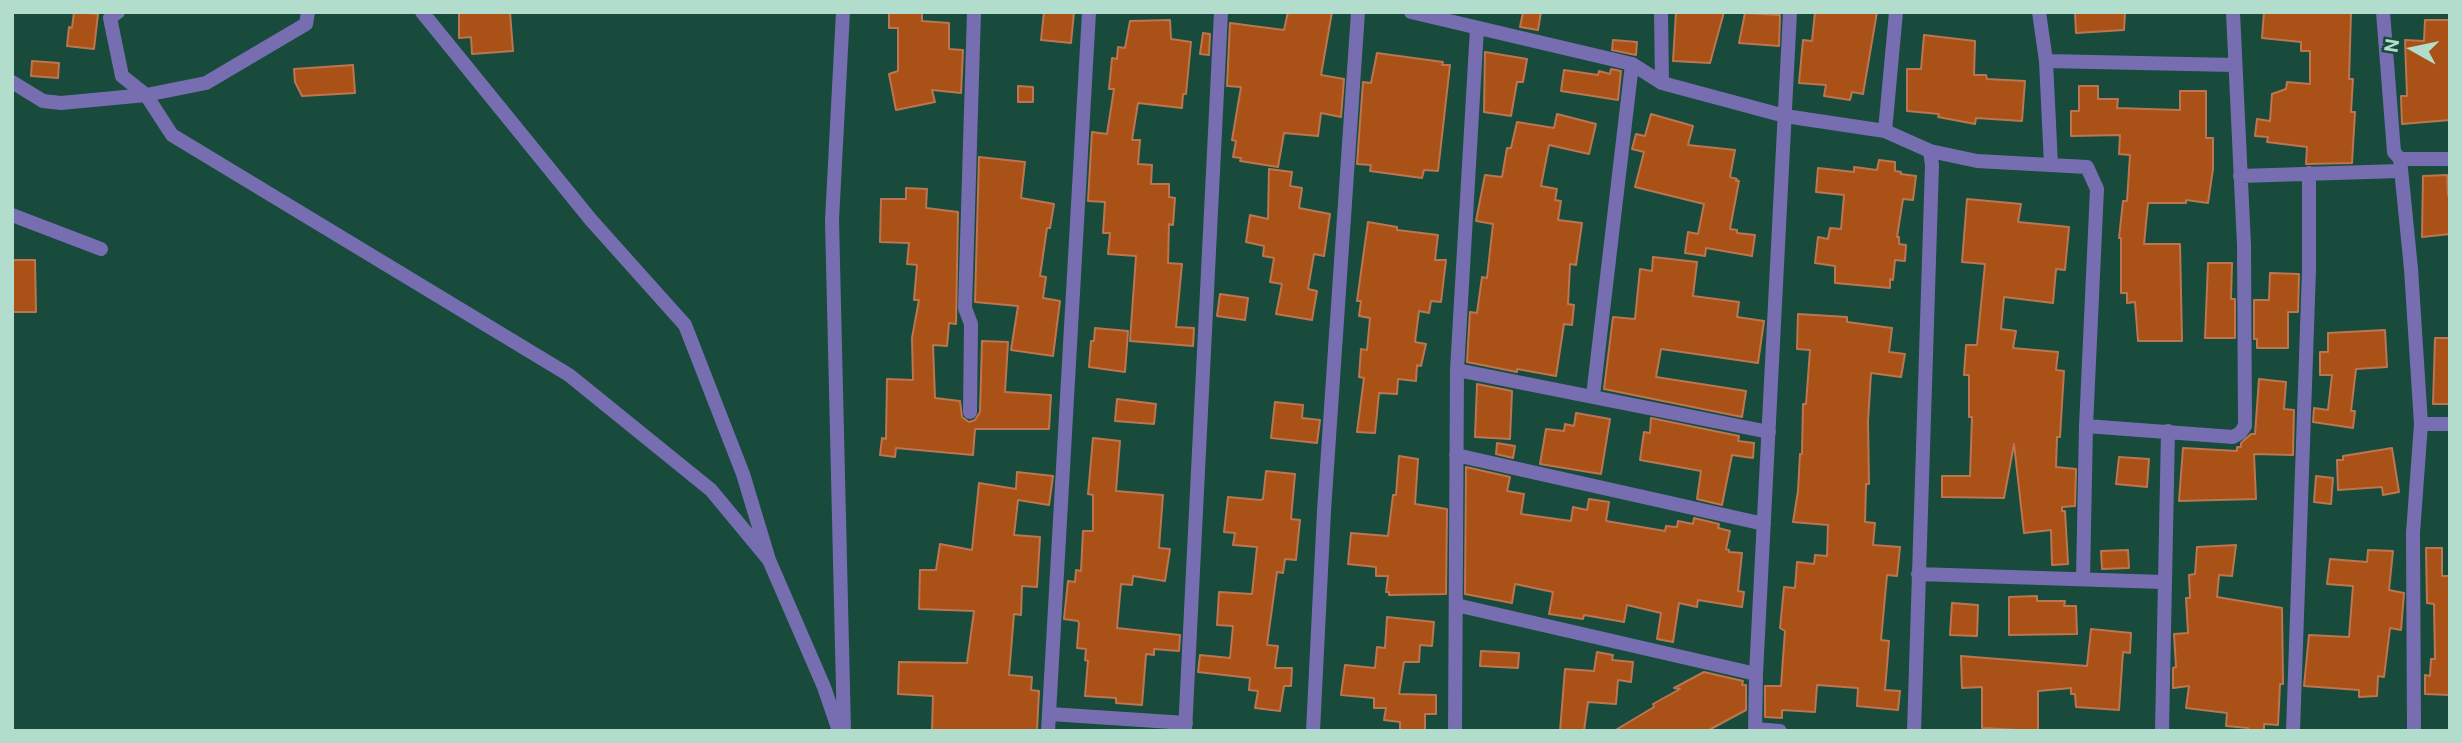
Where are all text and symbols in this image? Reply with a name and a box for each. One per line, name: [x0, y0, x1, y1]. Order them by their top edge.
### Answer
north arrow: [2378, 14, 2448, 84]
text: N: [2379, 37, 2404, 54]

